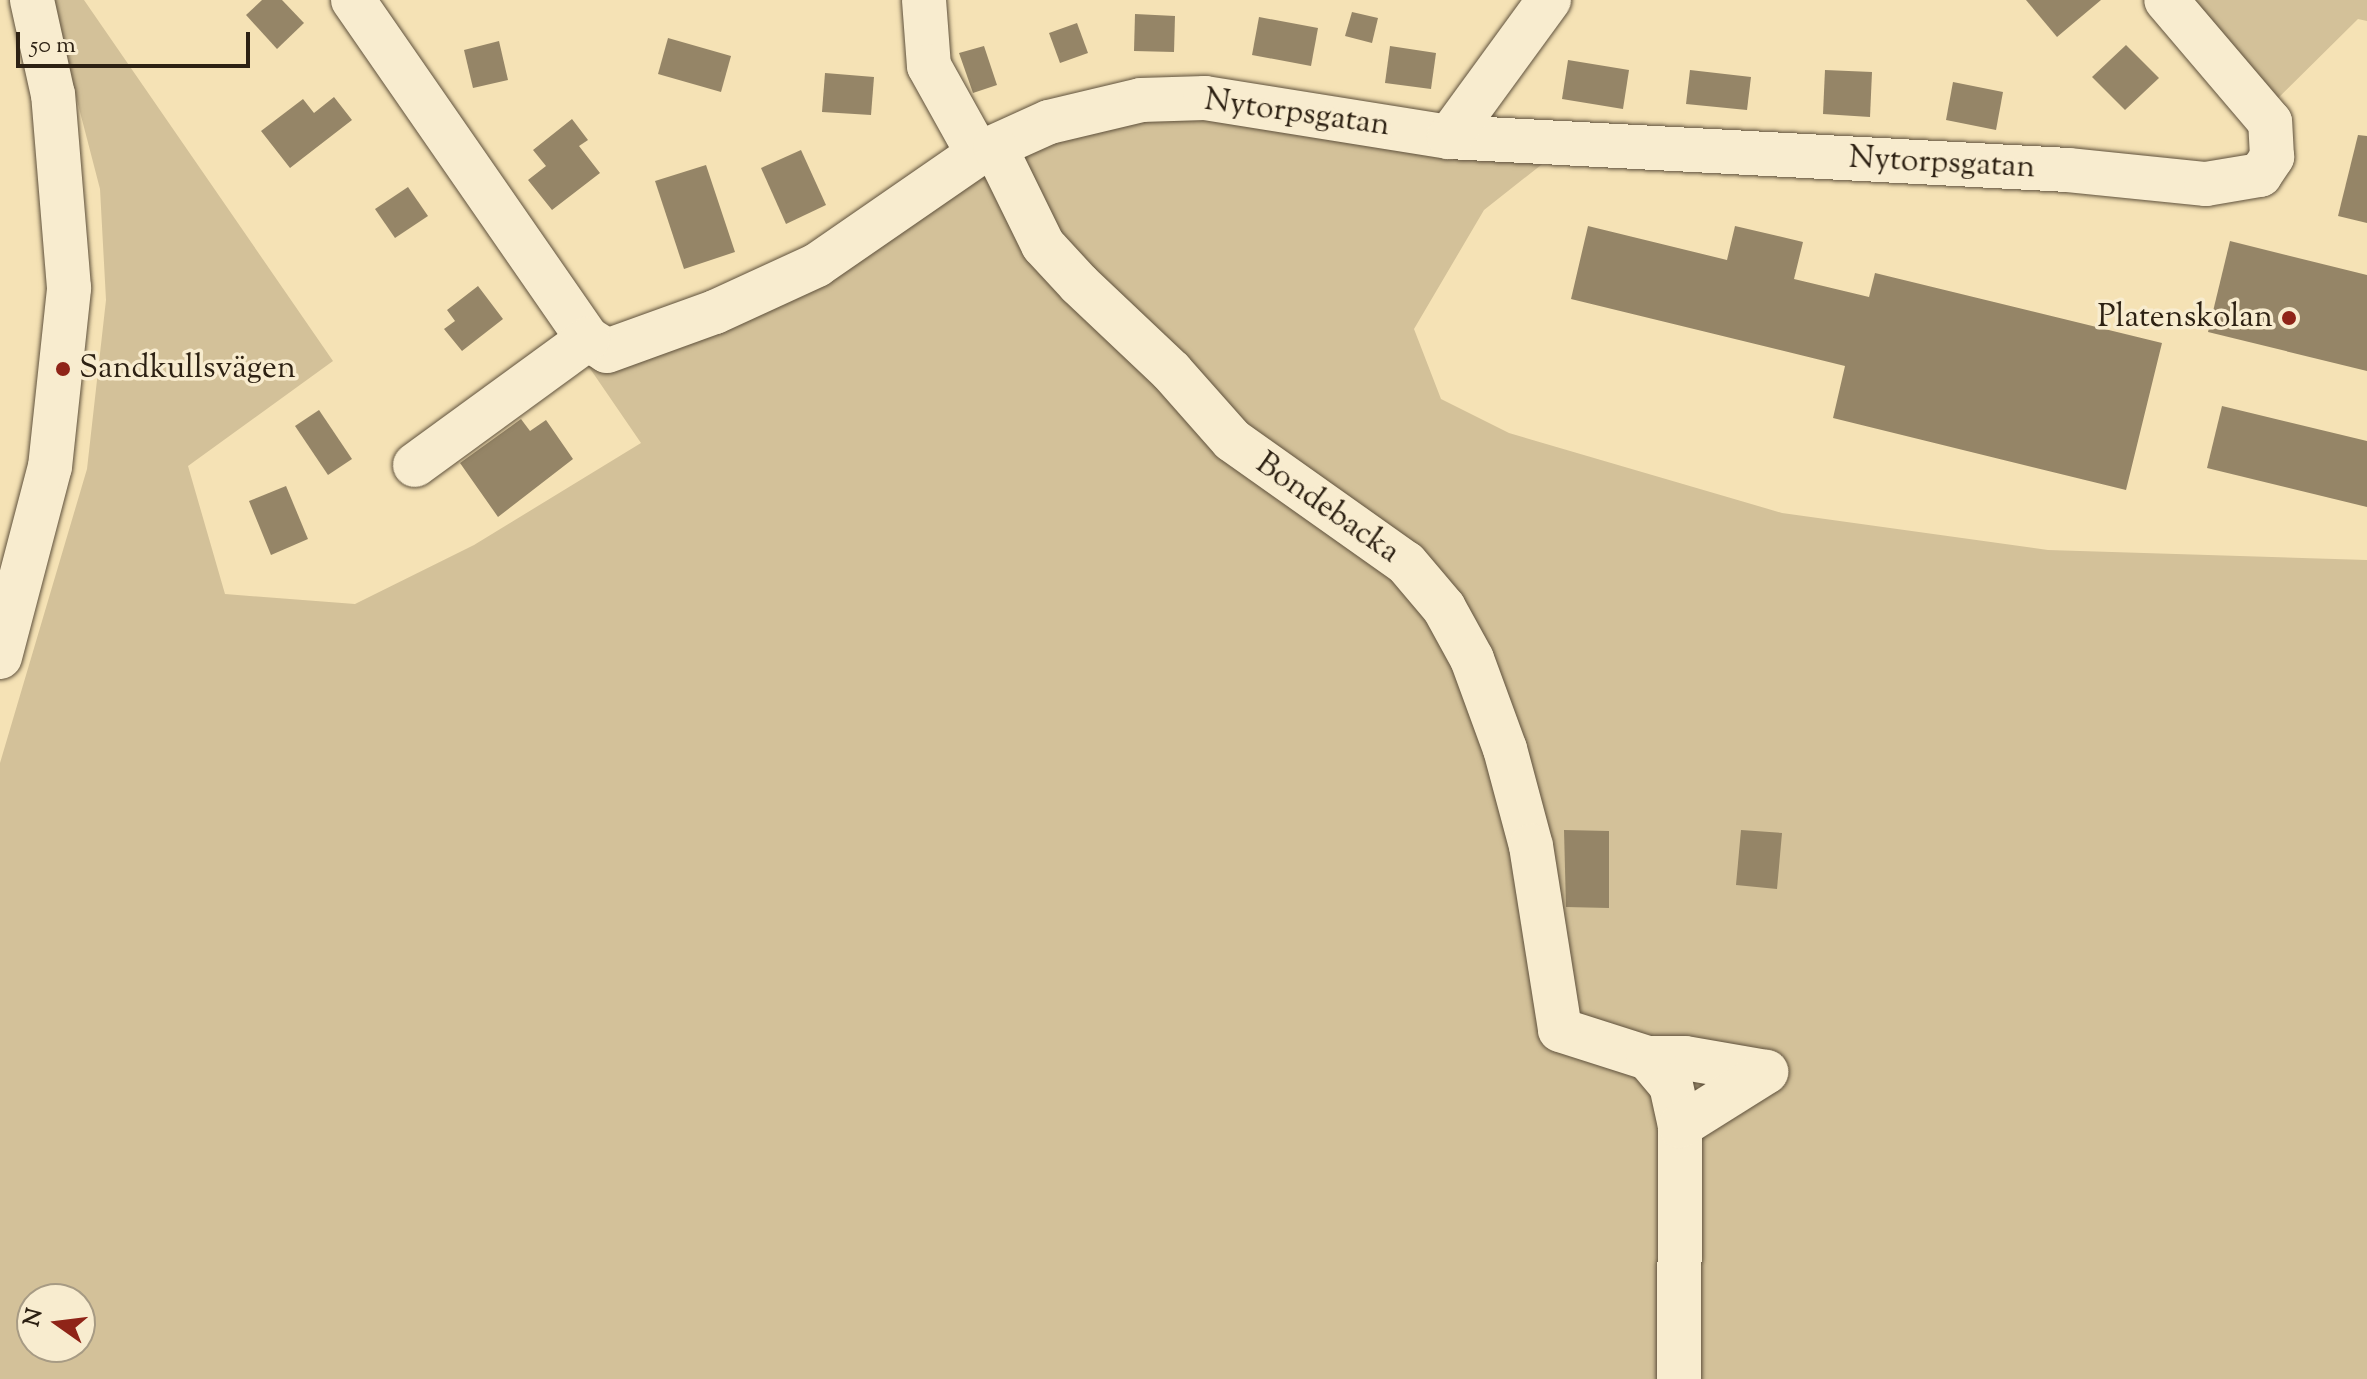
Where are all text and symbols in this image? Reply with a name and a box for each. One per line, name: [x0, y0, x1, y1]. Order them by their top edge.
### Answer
scale bar: [20, 16, 254, 66]
text: 50 m: [30, 29, 76, 63]
street label: Nytorpsgatan: [1202, 82, 1392, 146]
street label: Nytorpsgatan: [1848, 140, 2036, 188]
place label: Platenskolan: [2097, 299, 2273, 337]
marker: Platenskolan: [2280, 309, 2298, 327]
place label: Sandkullsvägen: [79, 350, 296, 388]
marker: Sandkullsvägen: [54, 360, 72, 378]
street label: Bondebacka: [1248, 445, 1406, 573]
north arrow: [16, 1283, 96, 1363]
text: N: [17, 1305, 52, 1330]

